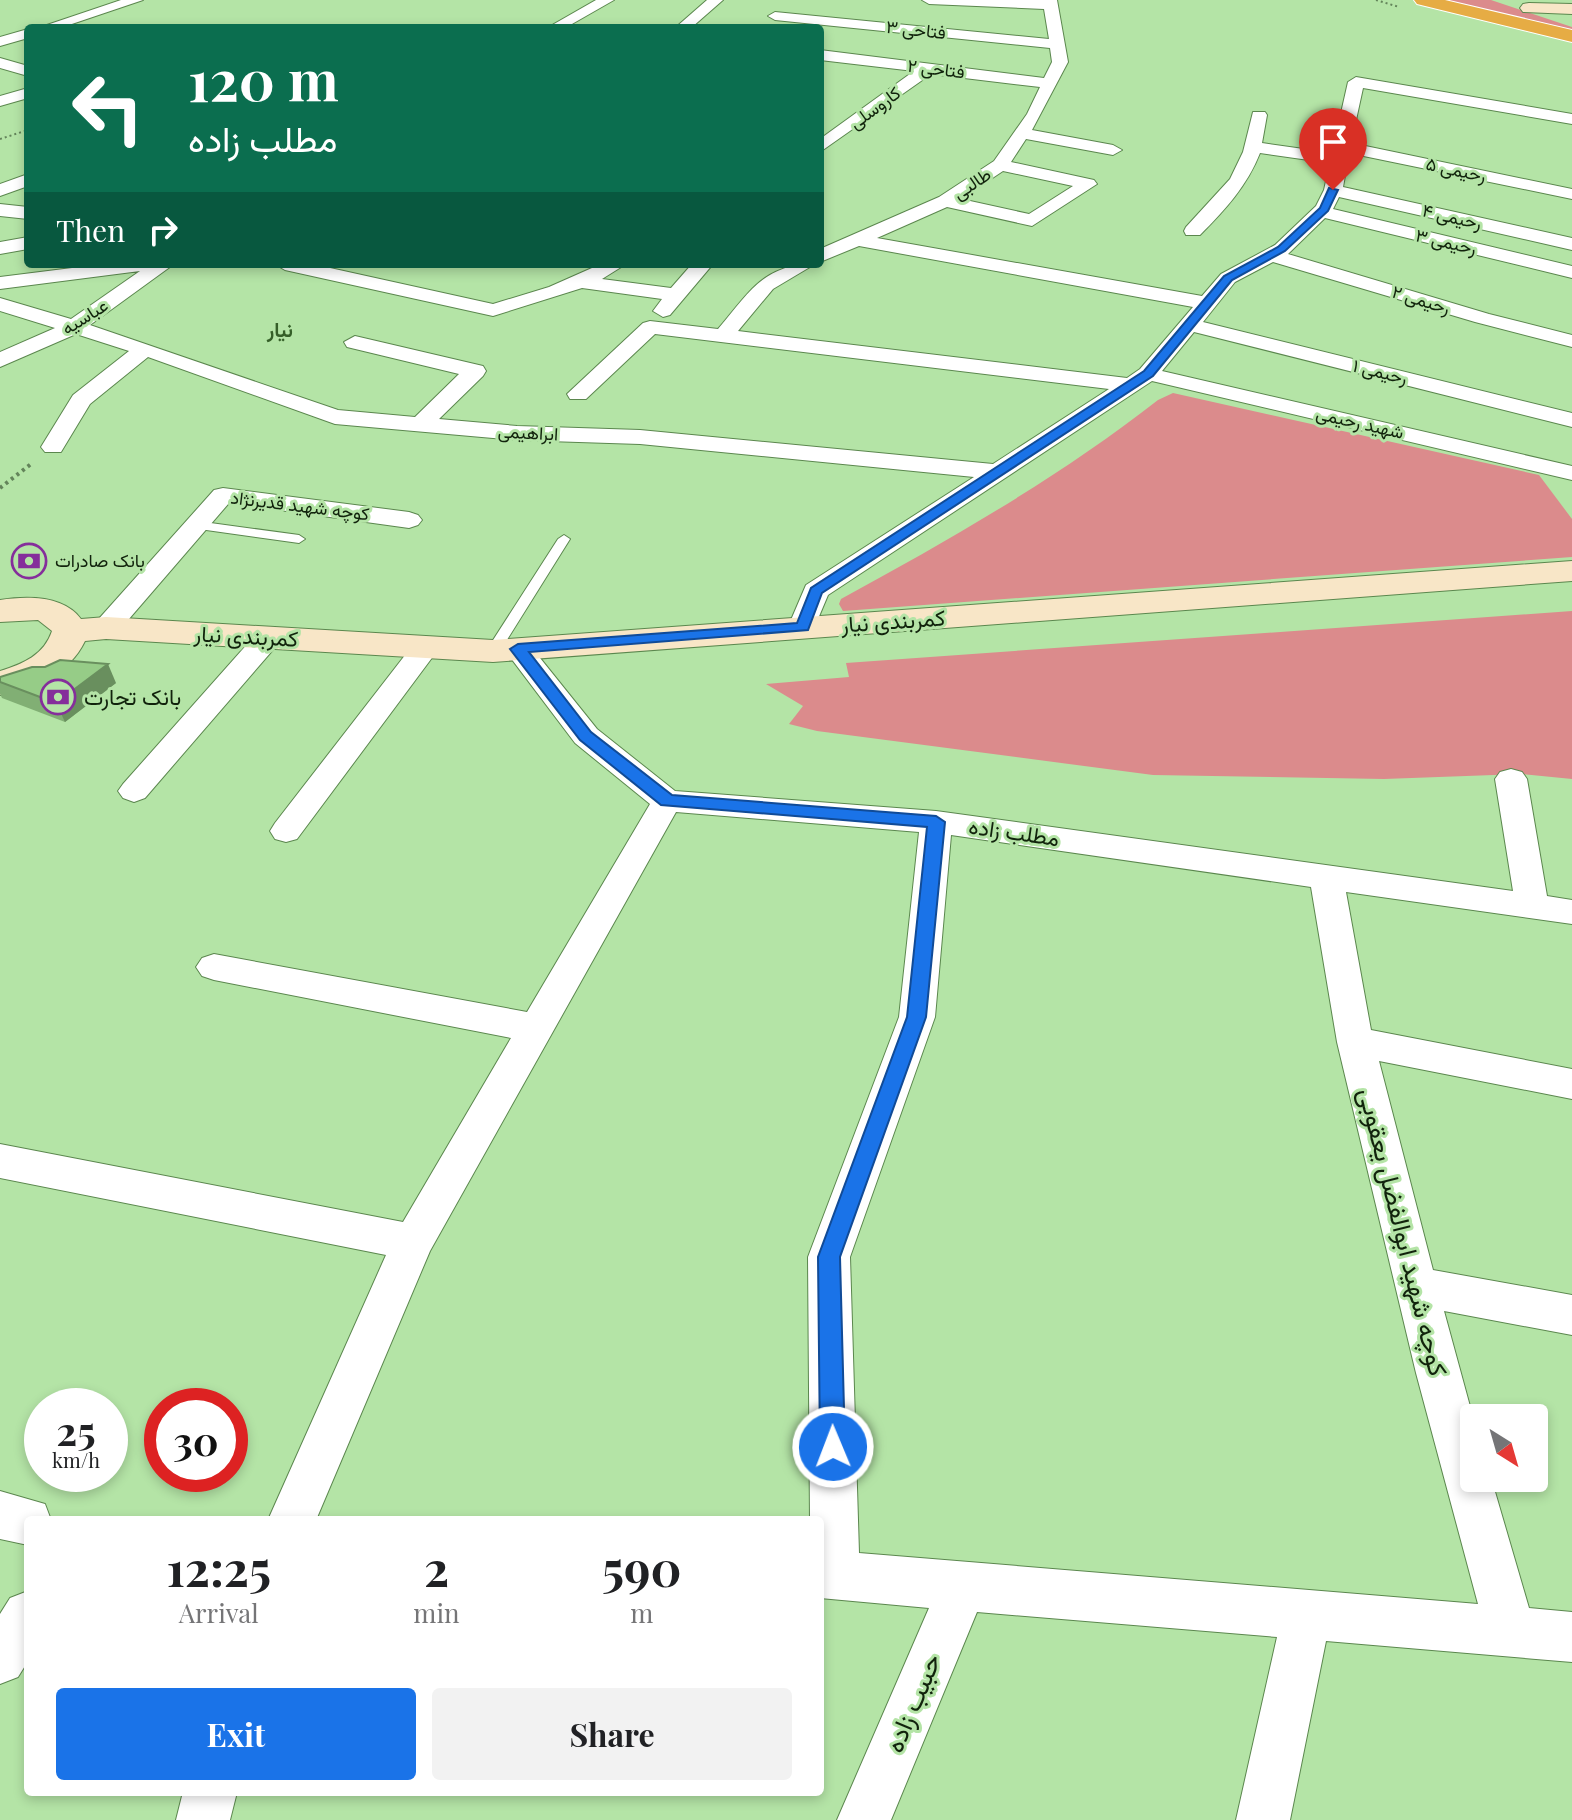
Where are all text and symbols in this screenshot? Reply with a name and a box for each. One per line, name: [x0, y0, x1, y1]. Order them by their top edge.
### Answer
street label: فتاحی ۳: [885, 14, 947, 44]
text: 120 m: [188, 41, 339, 116]
street label: فتاحی ۲: [906, 53, 966, 83]
icon: left: [56, 56, 160, 160]
street label: کاروسلی: [844, 80, 905, 134]
pin: [1299, 108, 1367, 190]
text: مطلب زاده: [188, 113, 338, 161]
icon: arrive: [1311, 120, 1355, 164]
street label: رحیمی ۵: [1424, 151, 1488, 187]
street label: طالبی: [948, 162, 995, 205]
street label: رحیمی ۴: [1420, 198, 1484, 235]
icon: right: [141, 208, 185, 252]
text: Then: [56, 210, 125, 250]
street label: رحیمی ۳: [1413, 222, 1479, 260]
street label: رحیمی ۲: [1389, 279, 1453, 319]
street label: عباسیه: [57, 293, 112, 340]
district label: نیار: [266, 315, 293, 343]
street label: رحیمی ۱: [1351, 353, 1410, 389]
street label: شهید رحیمی: [1314, 400, 1406, 444]
street label: ابراهیمی: [497, 418, 559, 446]
street label: کوچه شهید قدیرنژاد: [229, 485, 371, 526]
bank icon: بانک صادرات: [10, 542, 48, 580]
place label: بانک صادرات: [55, 548, 145, 572]
street label: کمربندی نیار: [839, 601, 946, 639]
street label: کمربندی نیار: [192, 617, 299, 653]
bank icon: بانک تجارت: [39, 678, 77, 716]
place label: بانک تجارت: [84, 681, 181, 711]
street label: مطلب زاده: [967, 810, 1061, 852]
street label: کوچه شهید ابوالفضل یعقوبی: [1350, 1084, 1457, 1380]
speed limit sign: 30: [144, 1388, 248, 1492]
text: 25: [56, 1403, 96, 1456]
north arrow: [1460, 1404, 1548, 1492]
map controls: [1460, 1404, 1548, 1492]
position arrow: [791, 1405, 875, 1489]
text: km/h: [52, 1446, 100, 1473]
text: 12:25: [166, 1535, 271, 1599]
text: 2: [424, 1535, 449, 1599]
text: 590: [602, 1535, 682, 1599]
text: Arrival: [179, 1595, 259, 1630]
text: min: [413, 1595, 460, 1630]
text: m: [630, 1595, 653, 1630]
street label: حبیب زاده: [875, 1648, 948, 1757]
button: Exit: [56, 1688, 416, 1780]
button: Share: [432, 1688, 792, 1780]

